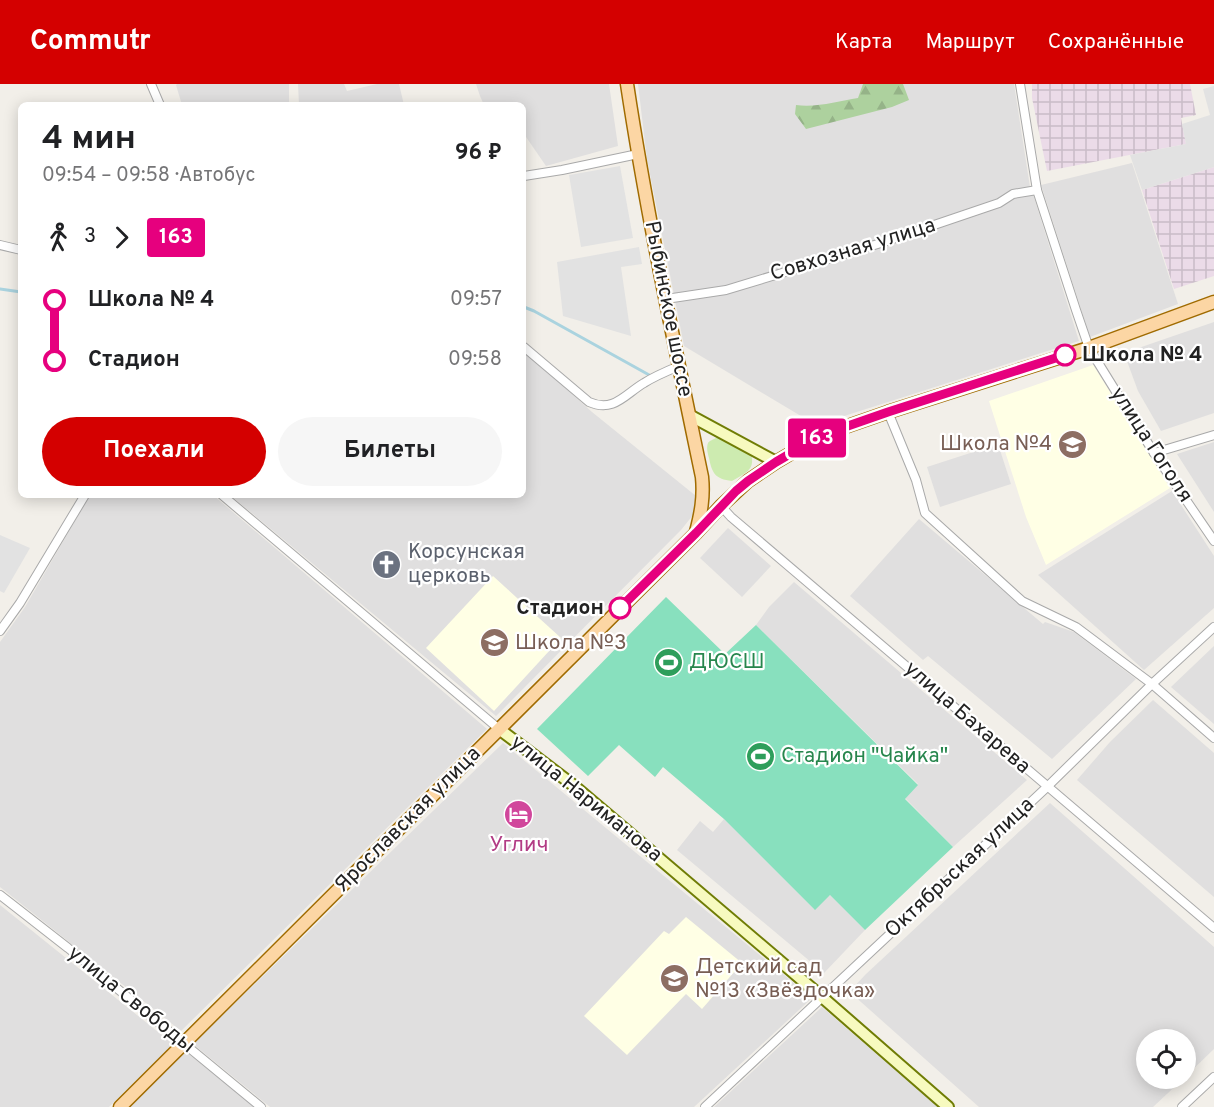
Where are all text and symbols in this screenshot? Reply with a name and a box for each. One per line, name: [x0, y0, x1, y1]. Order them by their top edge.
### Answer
text: Commutr: [30, 24, 151, 60]
text: Карта: [835, 29, 892, 56]
text: Маршрут: [925, 29, 1015, 56]
text: Сохранённые: [1048, 29, 1184, 56]
text: 4 мин: [42, 119, 136, 161]
text: 96 ₽: [455, 140, 502, 167]
text: 09:54 – 09:58 · Автобус: [42, 163, 256, 189]
street label: Совхозная улица: [767, 212, 939, 288]
street label: Рыбинское шоссе: [638, 219, 698, 399]
icon: walk: [42, 221, 75, 254]
icon: forward: [105, 221, 138, 254]
text: 3: [84, 224, 96, 250]
text: 163: [159, 224, 193, 251]
text: Школа № 4: [88, 287, 214, 314]
text: 09:57: [450, 287, 502, 313]
place label: Школа № 4: [1082, 342, 1203, 369]
marker: Школа № 4: [1054, 344, 1076, 366]
text: Стадион: [88, 347, 180, 374]
text: 09:58: [448, 347, 502, 373]
street label: улица Гоголя: [1104, 382, 1198, 508]
button: Поехали: [42, 417, 266, 486]
button: Билеты: [278, 417, 502, 486]
line badge: 163: [782, 418, 852, 458]
text: 163: [800, 425, 834, 452]
school or university icon: Школа №4: [1057, 428, 1089, 460]
place label: Школа №4: [940, 431, 1052, 458]
place label: Корсунская церковь: [408, 539, 525, 590]
church icon: Корсунская церковь: [371, 548, 403, 580]
place label: Стадион: [516, 595, 604, 622]
marker: Стадион: [609, 597, 631, 619]
school or university icon: Школа №3: [478, 627, 510, 659]
place label: Школа №3: [515, 630, 627, 657]
sports icon: ДЮСШ: [652, 646, 684, 678]
place label: ДЮСШ: [689, 649, 764, 676]
street label: улица Бахарева: [898, 656, 1036, 780]
street label: улица Нариманова: [505, 729, 667, 869]
sports icon: Стадион "Чайка": [744, 740, 776, 772]
street label: Ярославская улица: [329, 741, 487, 899]
place label: Стадион "Чайка": [781, 743, 948, 770]
street label: Октябрьская улица: [880, 792, 1040, 944]
hotel icon: Углич: [503, 798, 535, 830]
place label: Углич: [489, 832, 549, 859]
street label: улица Свободы: [62, 940, 200, 1060]
place label: Детский сад №13 «Звёздочка»: [695, 954, 875, 1005]
school or university icon: Детский сад №13 «Звёздочка»: [658, 963, 690, 995]
map controls: [1136, 1029, 1196, 1089]
button: locate: [1136, 1029, 1196, 1089]

